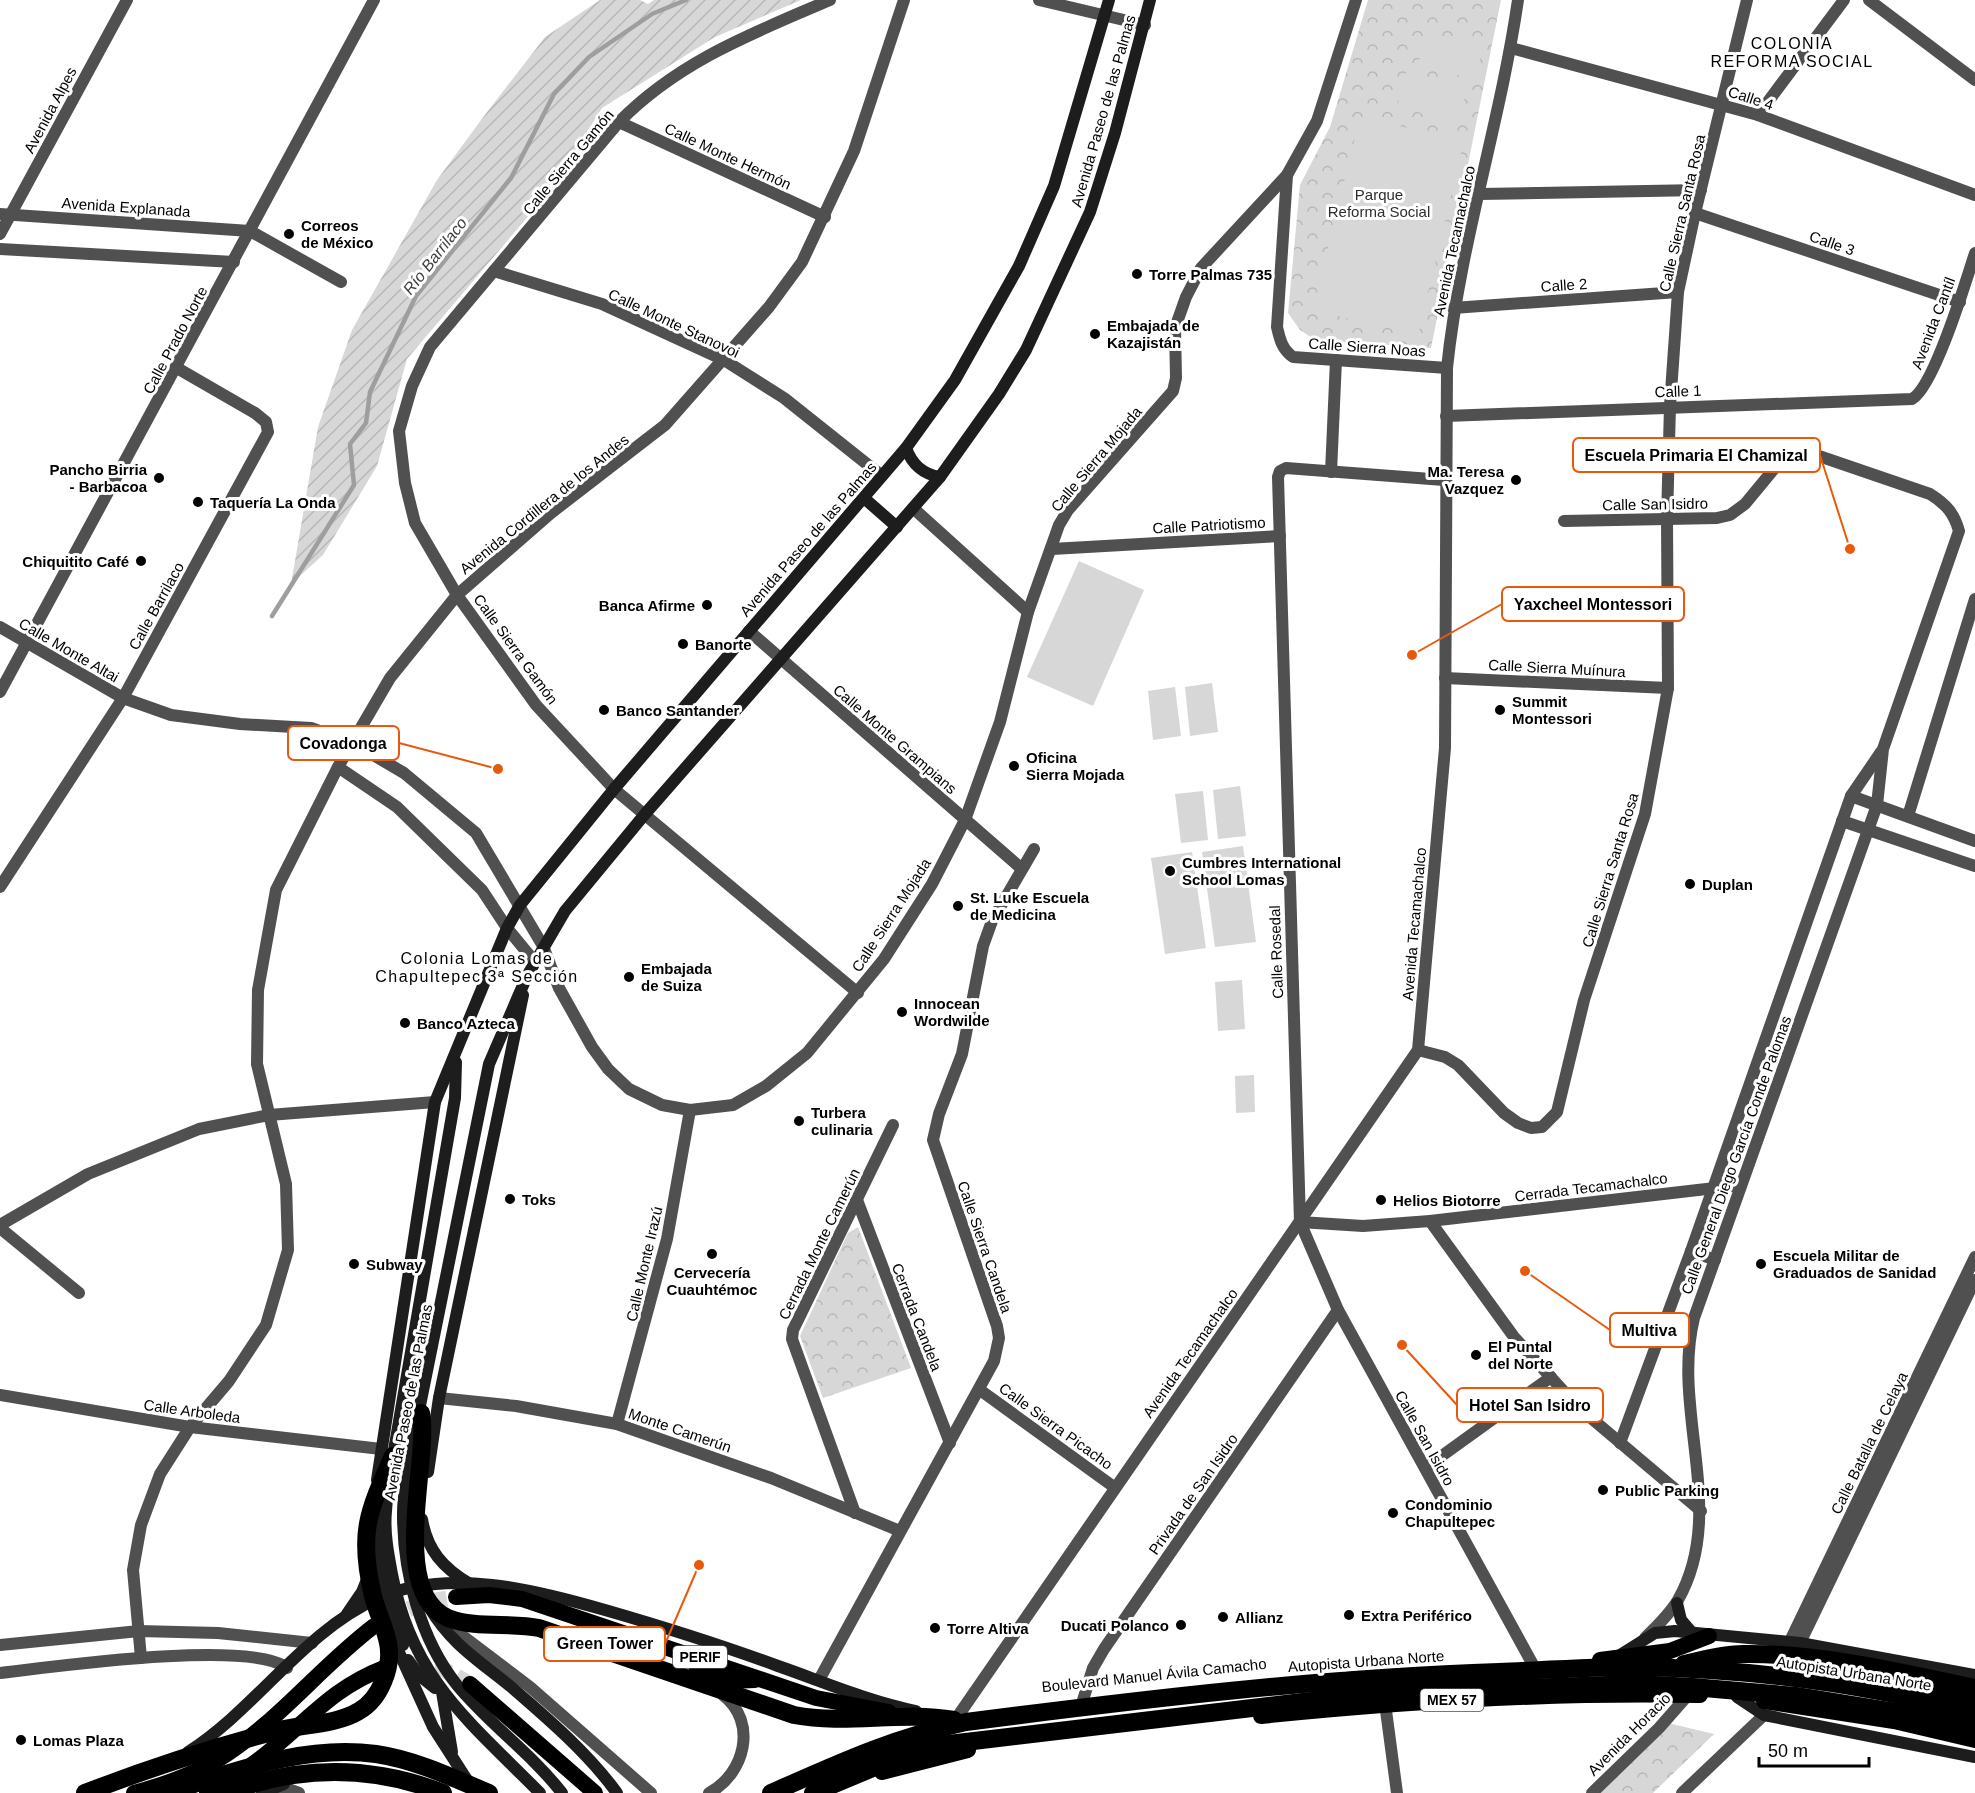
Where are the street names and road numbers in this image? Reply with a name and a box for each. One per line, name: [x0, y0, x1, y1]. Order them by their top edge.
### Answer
street label: Avenida Paseo de las Palmas: [1067, 13, 1139, 209]
street label: Avenida Alpes: [20, 64, 80, 156]
street label: Calle 4: [1726, 83, 1776, 113]
street label: Calle Sierra Gamón: [519, 106, 617, 218]
street label: Calle Monte Hermón: [662, 119, 794, 193]
street label: Calle Sierra Santa Rosa: [1656, 132, 1709, 293]
street label: Avenida Tecamachalco: [1430, 164, 1478, 318]
street label: Avenida Explanada: [61, 194, 192, 220]
street label: Calle 3: [1807, 227, 1857, 259]
street label: Calle 2: [1540, 275, 1588, 295]
street label: Avenida Cantíl: [1908, 275, 1958, 371]
street label: Calle Prado Norte: [140, 283, 210, 397]
street label: Calle Monte Stanovoi: [606, 285, 742, 361]
street label: Calle Sierra Noas: [1308, 334, 1426, 360]
street label: Calle 1: [1654, 382, 1702, 400]
street label: Calle Sierra Mojada: [1047, 403, 1145, 515]
street label: Avenida Cordillera de los Andes: [456, 431, 632, 577]
street label: Avenida Paseo de las Palmas: [736, 458, 880, 620]
street label: Calle San Isidro: [1602, 495, 1708, 513]
street label: Calle Patriotismo: [1152, 514, 1266, 536]
street label: Calle Barrilaco: [125, 559, 187, 653]
street label: Calle Sierra Gamón: [470, 591, 562, 707]
street label: Calle Monte Altai: [16, 614, 122, 686]
street label: Calle Sierra Muínura: [1488, 656, 1627, 680]
street label: Calle Monte Grampians: [830, 681, 960, 797]
street label: Calle Sierra Santa Rosa: [1578, 790, 1642, 949]
street label: Avenida Tecamachalco: [1399, 847, 1429, 1001]
street label: Calle Sierra Mojada: [848, 855, 934, 975]
street label: Calle Rosedal: [1266, 905, 1286, 999]
street label: Calle General Diego García Conde Palomas: [1678, 1013, 1794, 1297]
street label: Cerrada Monte Camerún: [775, 1166, 863, 1322]
street label: Cerrada Tecamachalco: [1514, 1169, 1668, 1205]
street label: Calle Sierra Candela: [954, 1179, 1016, 1316]
street label: Calle Monte Irazú: [622, 1205, 666, 1323]
street label: Cerrada Candela: [889, 1261, 946, 1374]
street label: Avenida Tecamachalco: [1139, 1285, 1241, 1421]
street label: Avenida Paseo de las Palmas: [381, 1303, 435, 1501]
street label: Calle Batalla de Celaya: [1827, 1369, 1911, 1517]
street label: Calle Sierra Picacho: [996, 1379, 1116, 1473]
street label: Calle San Isidro: [1392, 1388, 1458, 1488]
street label: Calle Arboleda: [143, 1396, 242, 1426]
street label: Monte Camerún: [626, 1404, 734, 1456]
street label: Privada de San Isidro: [1145, 1430, 1241, 1558]
road number: PERIF: [673, 1646, 727, 1668]
street label: Autopista Urbana Norte: [1287, 1647, 1445, 1675]
street label: Autopista Urbana Norte: [1775, 1652, 1933, 1694]
street label: Boulevard Manuel Ávila Camacho: [1041, 1655, 1267, 1695]
road number: MEX 57: [1420, 1689, 1484, 1711]
street label: Avenida Horacio: [1584, 1689, 1674, 1779]

